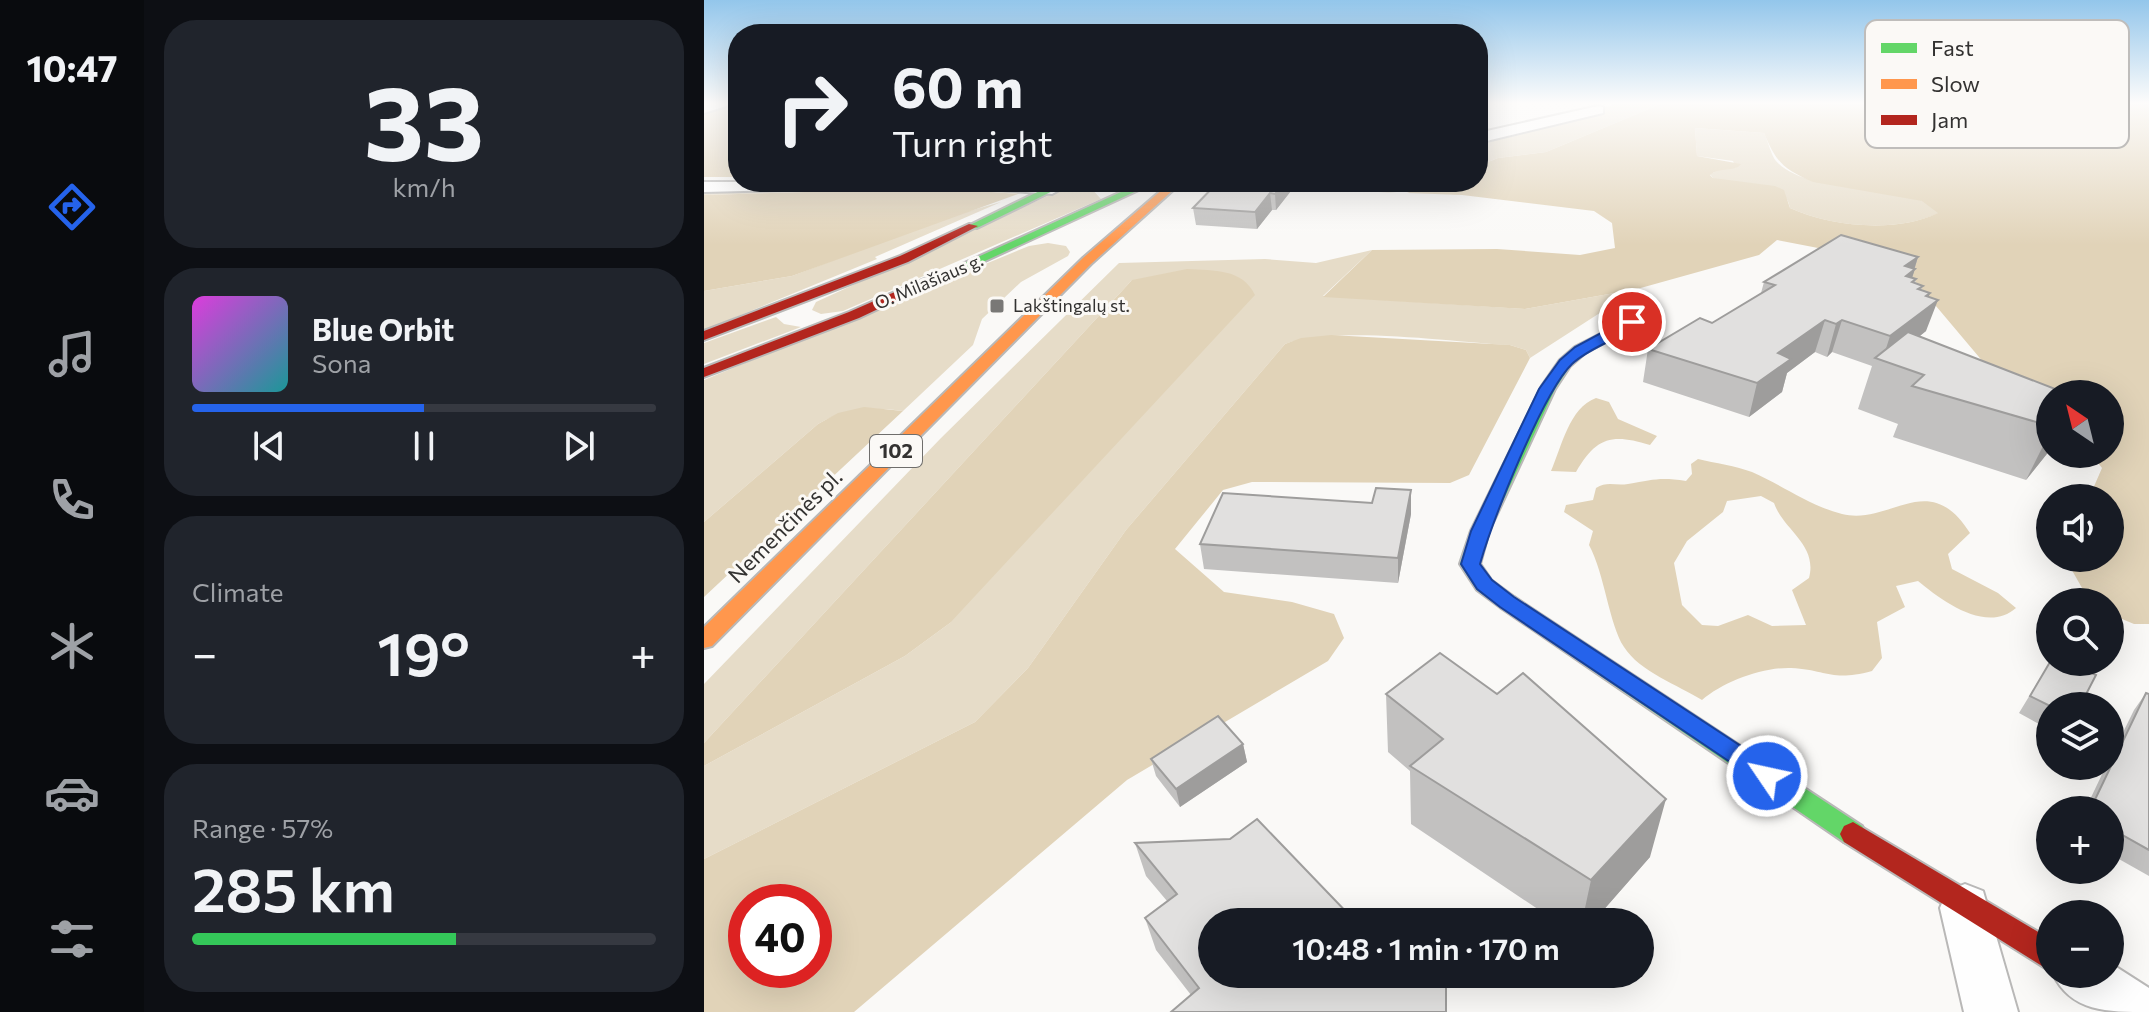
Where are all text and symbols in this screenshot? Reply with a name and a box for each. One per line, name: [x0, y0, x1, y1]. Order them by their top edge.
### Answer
legend: [1865, 20, 2129, 148]
text: Fast: [1931, 34, 1974, 61]
text: 10:47: [27, 45, 117, 89]
text: 60 m: [892, 51, 1023, 120]
text: 33: [364, 55, 484, 182]
icon: right: [760, 56, 864, 160]
text: Slow: [1931, 70, 1980, 97]
text: Jam: [1931, 106, 1968, 133]
text: Turn right: [892, 120, 1053, 164]
text: km/h: [392, 171, 456, 202]
icon: directions: [44, 179, 100, 235]
street label: O. Milašiaus g.: [871, 248, 986, 314]
pin: [1598, 288, 1666, 356]
place label: Lakštingalų st.: [1013, 294, 1130, 316]
marker: Lakštingalų st.: [988, 297, 1006, 315]
icon: arrive: [1610, 300, 1654, 344]
text: Blue Orbit: [312, 310, 454, 347]
icon: music: [44, 326, 100, 382]
text: Sona: [312, 347, 371, 378]
north arrow: [2036, 380, 2124, 468]
map controls: [2036, 380, 2124, 988]
icon: previous: [247, 424, 291, 468]
icon: pause: [402, 424, 446, 468]
icon: next: [557, 424, 601, 468]
road number: 102: [870, 435, 922, 467]
street label: Nemenčinės pl.: [722, 463, 847, 588]
icon: phone: [44, 472, 100, 528]
button: sound: [2036, 484, 2124, 572]
text: Climate: [192, 576, 284, 607]
button: search: [2036, 588, 2124, 676]
text: 19°: [377, 615, 470, 688]
icon: climate: [44, 618, 100, 674]
text: −: [192, 625, 217, 679]
text: +: [630, 625, 656, 679]
button: layers: [2036, 692, 2124, 780]
position arrow: [1725, 734, 1809, 818]
icon: car: [44, 765, 100, 821]
button: +: [2036, 796, 2124, 884]
text: Range · 57%: [192, 812, 333, 843]
text: 285 km: [192, 851, 395, 924]
speed limit sign: 40: [728, 884, 832, 988]
button: −: [2036, 900, 2124, 988]
icon: filters: [44, 911, 100, 967]
text: 10:48 · 1 min · 170 m: [1292, 929, 1560, 966]

